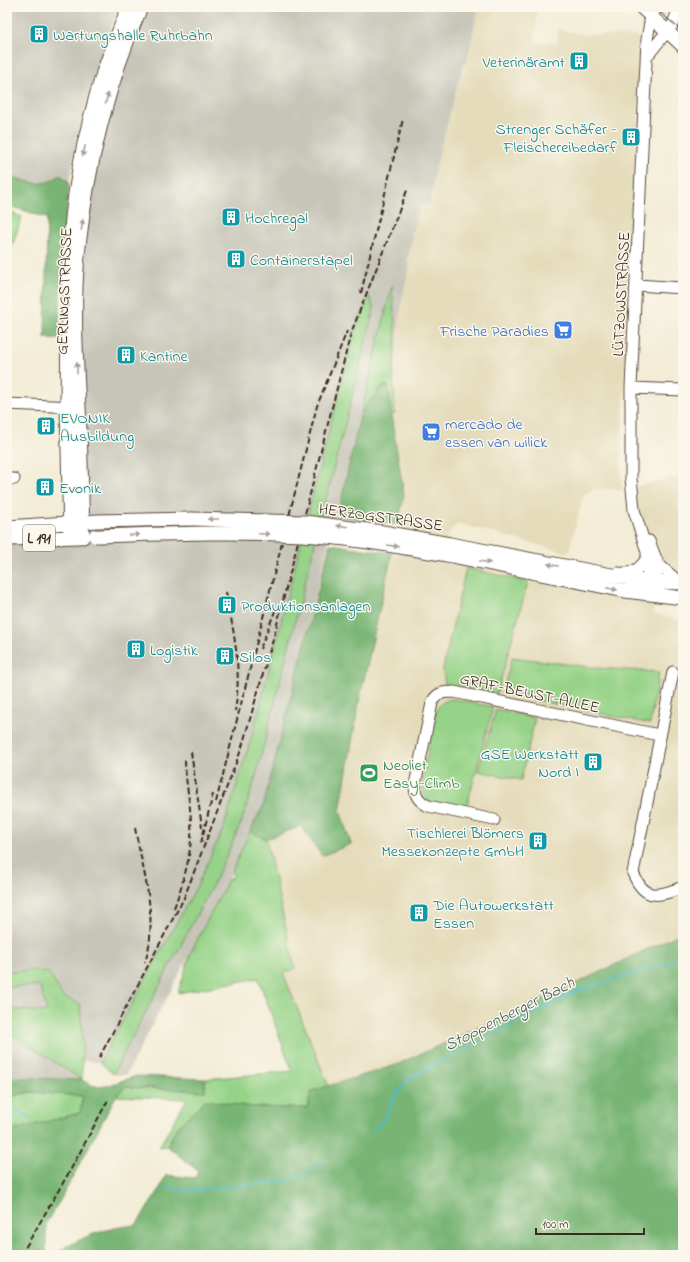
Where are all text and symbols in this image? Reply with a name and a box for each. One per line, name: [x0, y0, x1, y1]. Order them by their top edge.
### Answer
building icon: Wartungshalle Ruhrbahn: [28, 23, 50, 45]
place label: Wartungshalle Ruhrbahn: [53, 24, 213, 48]
building icon: Veterinäramt: [568, 50, 590, 72]
place label: Veterinäramt: [482, 51, 566, 75]
one-way arrow: [105, 91, 111, 103]
place label: Strenger Schäfer - Fleischereibedarf: [495, 118, 618, 160]
building icon: Strenger Schäfer - Fleischereibedarf: [620, 126, 642, 148]
one-way arrow: [80, 145, 86, 157]
building icon: Hochregal: [220, 206, 242, 228]
place label: Hochregal: [245, 207, 308, 231]
one-way arrow: [79, 219, 85, 231]
street label: GERLINGSTRASSE: [51, 227, 79, 355]
street label: LÜTZOWSTRASSE: [607, 231, 637, 357]
building icon: Containerstapel: [225, 248, 247, 270]
place label: Containerstapel: [250, 249, 353, 273]
supermarket icon: Frische Paradies: [552, 319, 574, 341]
place label: Frische Paradies: [439, 320, 549, 344]
building icon: Kantine: [115, 344, 137, 366]
place label: Kantine: [140, 345, 188, 369]
one-way arrow: [74, 361, 80, 374]
place label: EVONIK Ausbildung: [60, 407, 134, 449]
place label: mercado de essen van wilick: [445, 413, 548, 455]
building icon: EVONIK Ausbildung: [35, 415, 57, 437]
supermarket icon: mercado de essen van wilick: [420, 421, 442, 443]
building icon: Evonik: [34, 476, 56, 498]
place label: Evonik: [59, 477, 102, 501]
street label: HERZOGSTRASSE: [317, 497, 444, 539]
one-way arrow: [206, 516, 219, 522]
one-way arrow: [336, 523, 348, 529]
road number: L 191: [23, 525, 55, 551]
one-way arrow: [258, 531, 271, 537]
one-way arrow: [128, 532, 141, 538]
one-way arrow: [387, 543, 399, 549]
one-way arrow: [479, 560, 491, 566]
one-way arrow: [547, 561, 560, 567]
one-way arrow: [606, 586, 619, 592]
building icon: Produktionsanlagen: [216, 594, 238, 616]
place label: Produktionsanlagen: [241, 595, 371, 619]
building icon: Logistik: [125, 638, 147, 660]
place label: Logistik: [150, 639, 199, 663]
building icon: Silos: [214, 645, 236, 667]
place label: Silos: [239, 646, 271, 670]
street label: GRAF-BEUST-ALLEE: [458, 667, 602, 720]
place label: GSE Werkstatt Nord I: [481, 743, 580, 785]
building icon: GSE Werkstatt Nord I: [582, 751, 604, 773]
place label: Neoliet Easy-Climb: [383, 754, 460, 796]
sports icon: Neoliet Easy-Climb: [358, 762, 380, 784]
place label: Tischlerei Blömers Messekonzepte GmbH: [381, 822, 524, 864]
building icon: Tischlerei Blömers Messekonzepte GmbH: [527, 830, 549, 852]
place label: Die Autowerkstatt Essen: [432, 894, 555, 936]
building icon: Die Autowerkstatt Essen: [408, 902, 430, 924]
water label: Stoppenberger Bach: [440, 970, 580, 1059]
scale bar: [536, 1210, 644, 1236]
text: 100 m: [542, 1216, 569, 1234]

